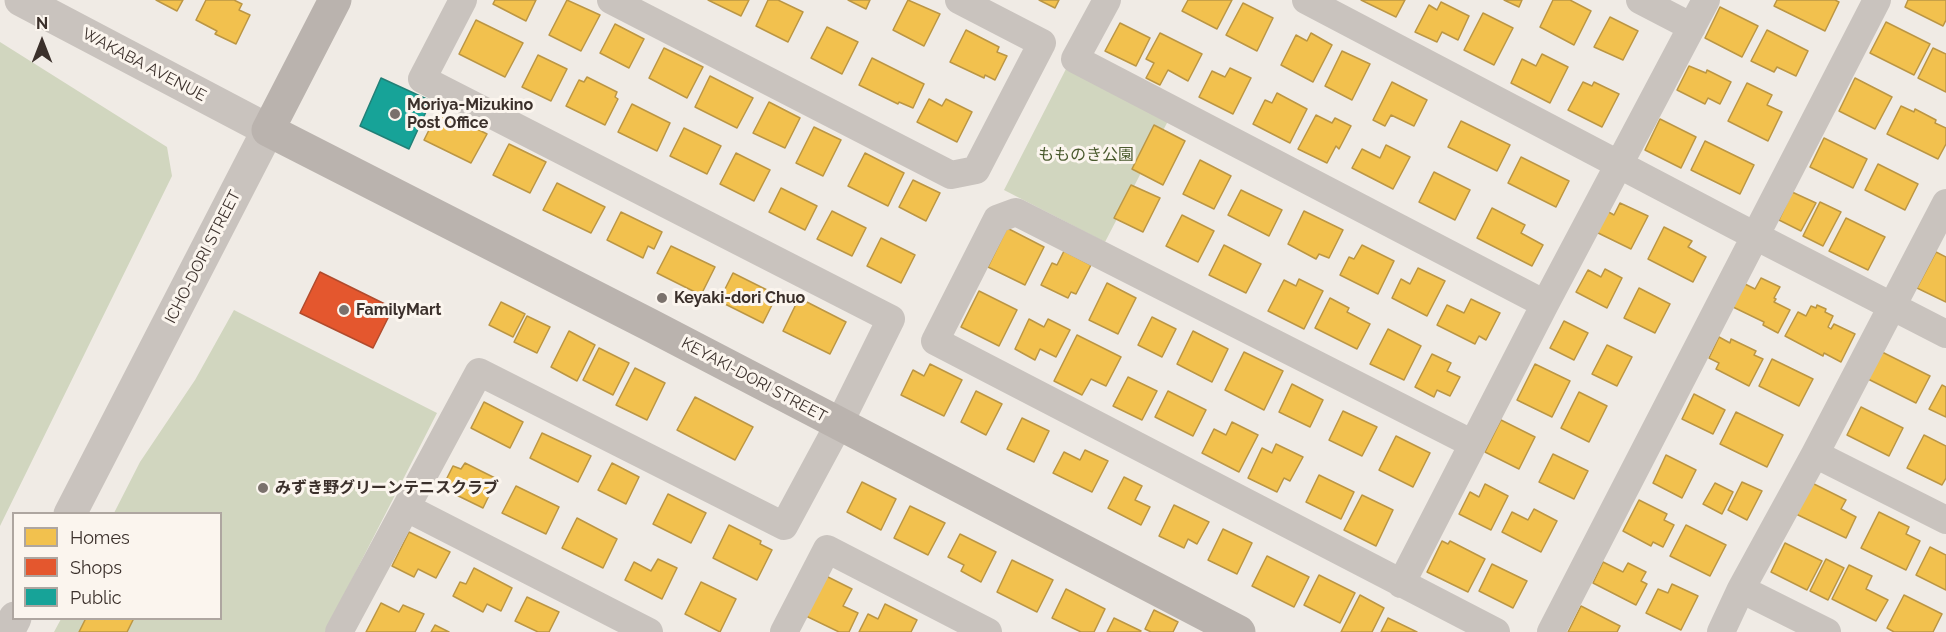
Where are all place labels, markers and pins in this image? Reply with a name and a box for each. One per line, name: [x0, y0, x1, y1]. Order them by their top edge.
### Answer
place label: Moriya-Mizukino Post Office: [407, 95, 533, 133]
marker: Moriya-Mizukino Post Office: [388, 107, 402, 121]
place label: Keyaki-dori Chuo: [674, 288, 805, 308]
marker: Keyaki-dori Chuo: [655, 291, 669, 305]
place label: FamilyMart: [356, 300, 441, 320]
marker: FamilyMart: [337, 303, 351, 317]
place label: みずき野グリーンテニスクラブ: [275, 478, 499, 498]
marker: みずき野グリーンテニスクラブ: [256, 481, 270, 495]

